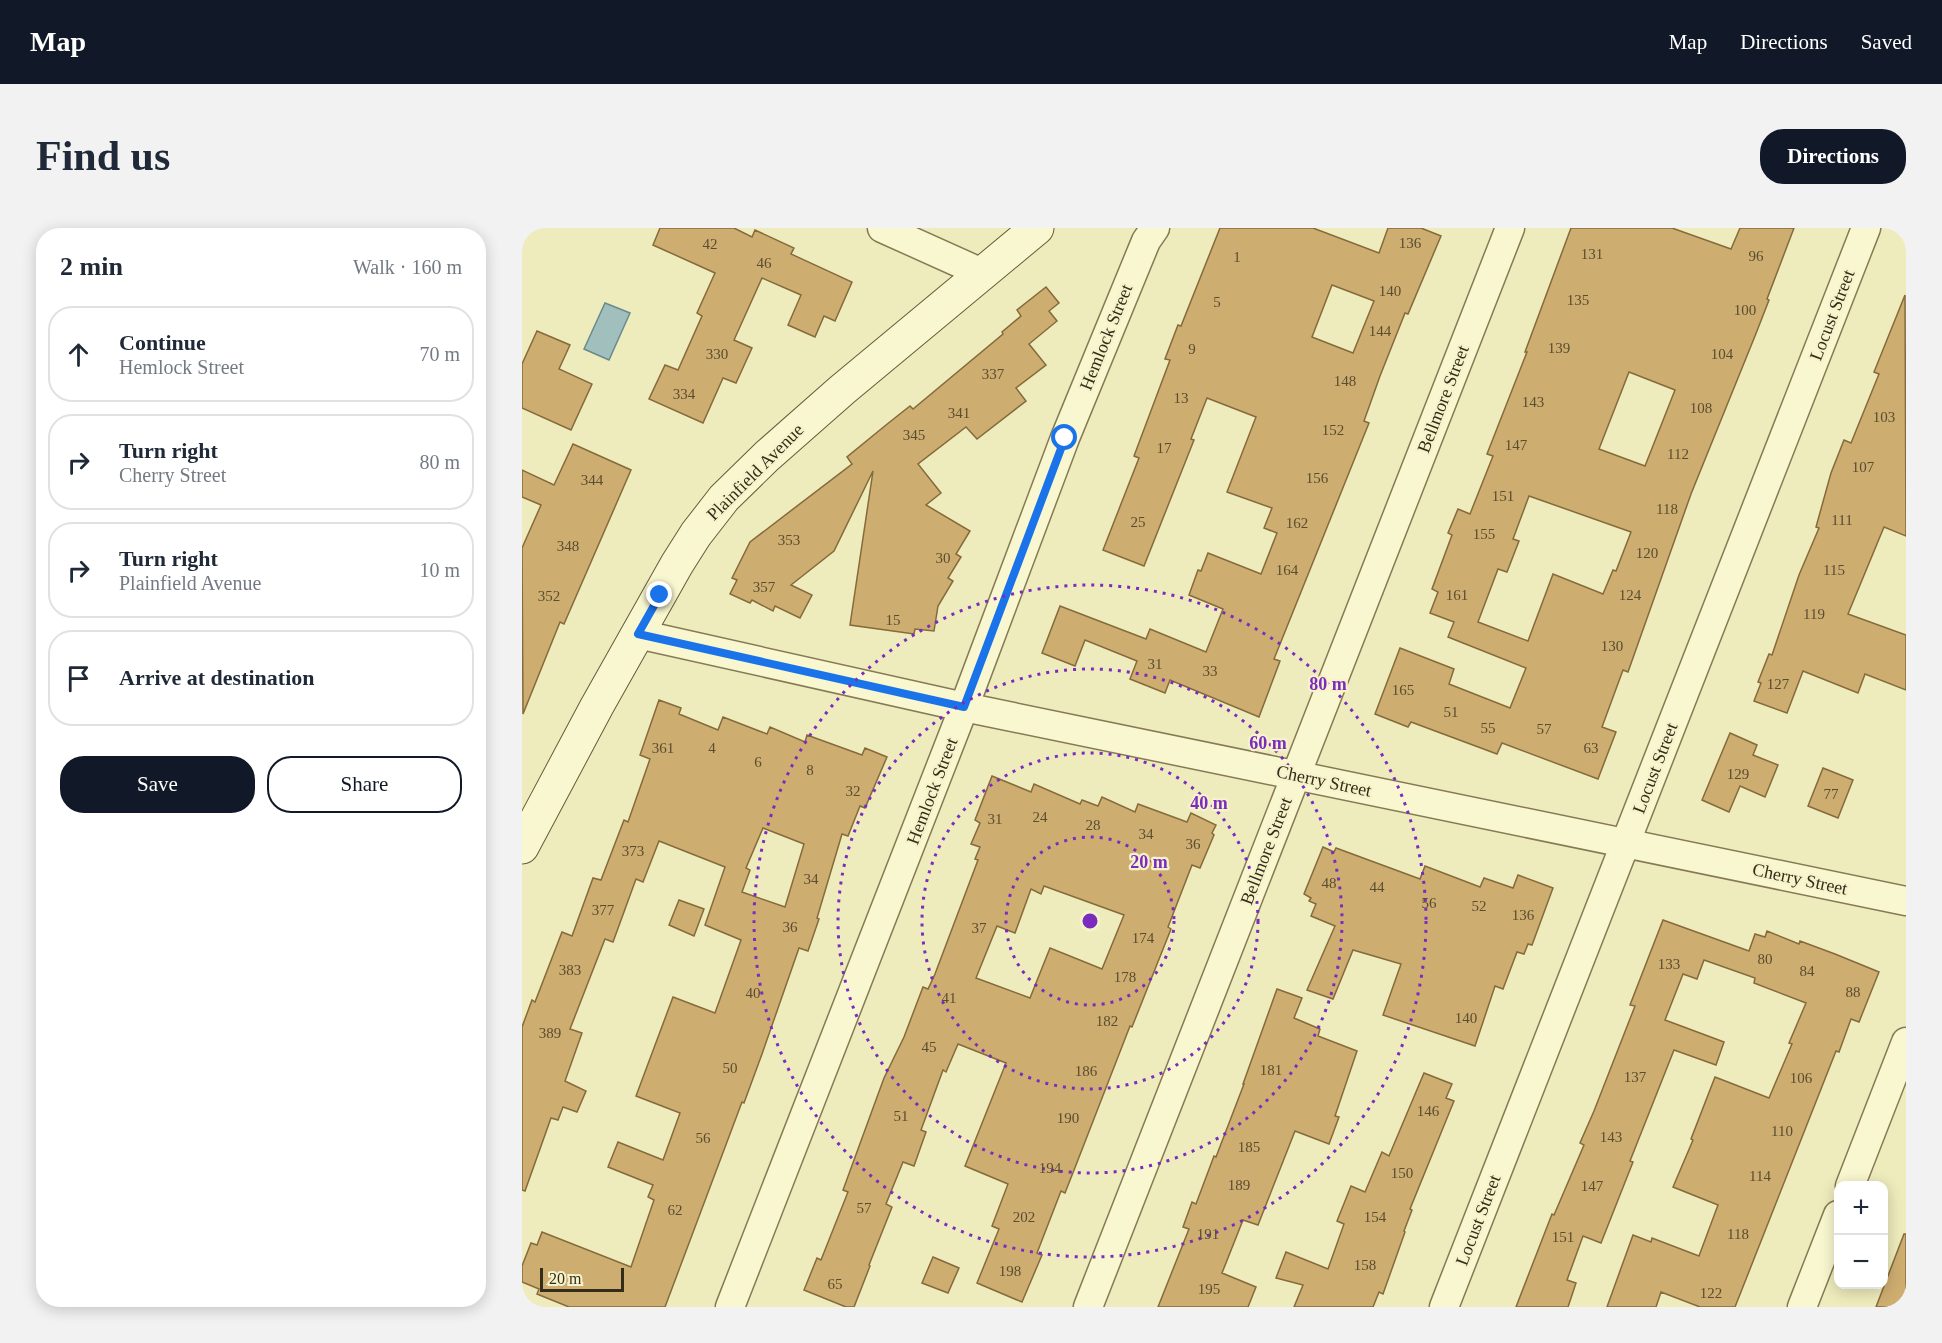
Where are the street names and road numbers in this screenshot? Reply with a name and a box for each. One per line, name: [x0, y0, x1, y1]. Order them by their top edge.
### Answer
street label: Locust Street: [1806, 267, 1858, 363]
street label: Hemlock Street: [1076, 281, 1136, 393]
street label: Bellmore Street: [1413, 342, 1473, 456]
street label: Plainfield Avenue: [703, 420, 807, 524]
street label: Locust Street: [1629, 720, 1681, 816]
street label: Hemlock Street: [903, 735, 961, 847]
street label: Cherry Street: [1275, 761, 1373, 801]
street label: Bellmore Street: [1236, 794, 1296, 908]
street label: Cherry Street: [1751, 859, 1849, 899]
street label: Locust Street: [1452, 1172, 1504, 1268]

